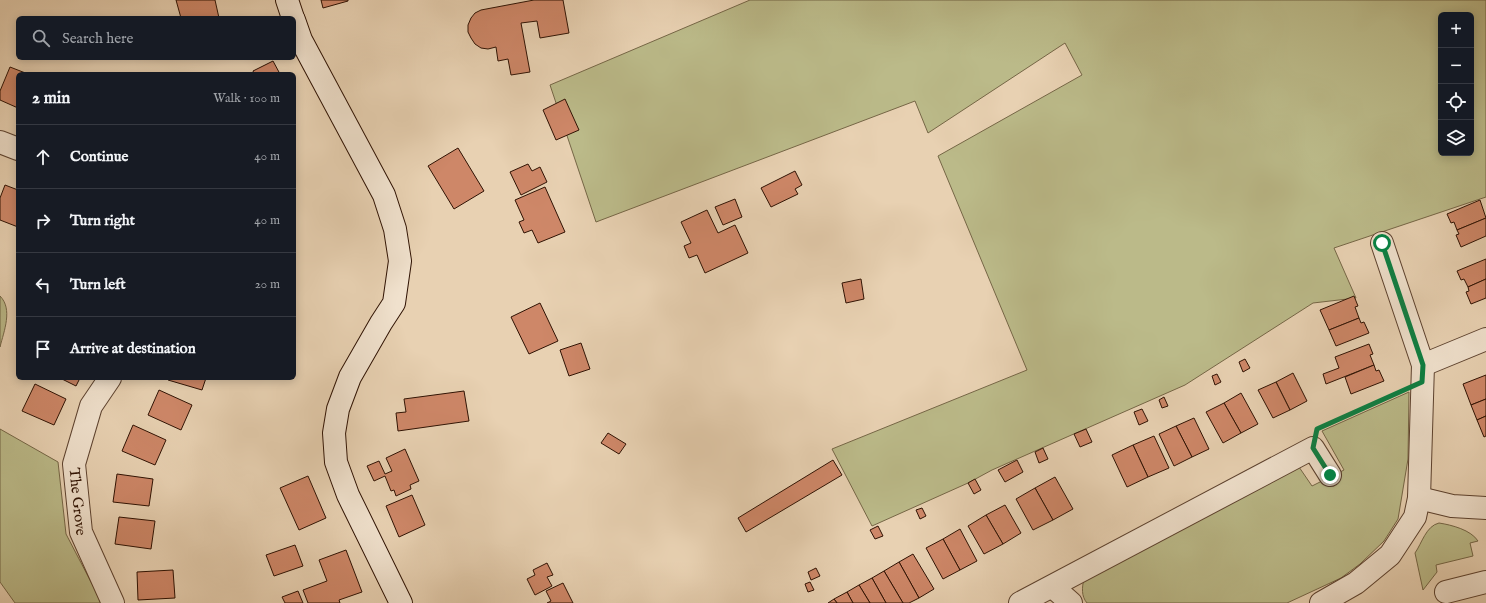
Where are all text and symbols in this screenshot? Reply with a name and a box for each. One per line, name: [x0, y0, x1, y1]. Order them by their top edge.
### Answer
map controls: [1438, 12, 1474, 156]
button: +: [1438, 12, 1474, 48]
search box: [16, 16, 296, 60]
icon: search: [30, 27, 52, 49]
text: Search here: [62, 29, 133, 48]
button: −: [1438, 48, 1474, 84]
button: locate: [1438, 84, 1474, 120]
text: 2 min: [32, 88, 70, 109]
text: Walk · 100 m: [213, 90, 280, 107]
button: layers: [1438, 120, 1474, 156]
icon: ahead: [32, 146, 54, 168]
text: Continue: [70, 147, 128, 166]
text: 40 m: [254, 148, 280, 165]
icon: right: [32, 210, 54, 232]
text: Turn right: [70, 211, 135, 230]
text: 40 m: [254, 212, 280, 229]
route start: [1373, 234, 1391, 252]
icon: left: [32, 274, 54, 296]
text: Turn left: [70, 275, 126, 294]
text: 20 m: [255, 276, 280, 293]
icon: arrive: [32, 338, 54, 360]
text: Arrive at destination: [70, 339, 196, 358]
route end: [1321, 466, 1339, 484]
street label: The Grove: [65, 467, 91, 536]

